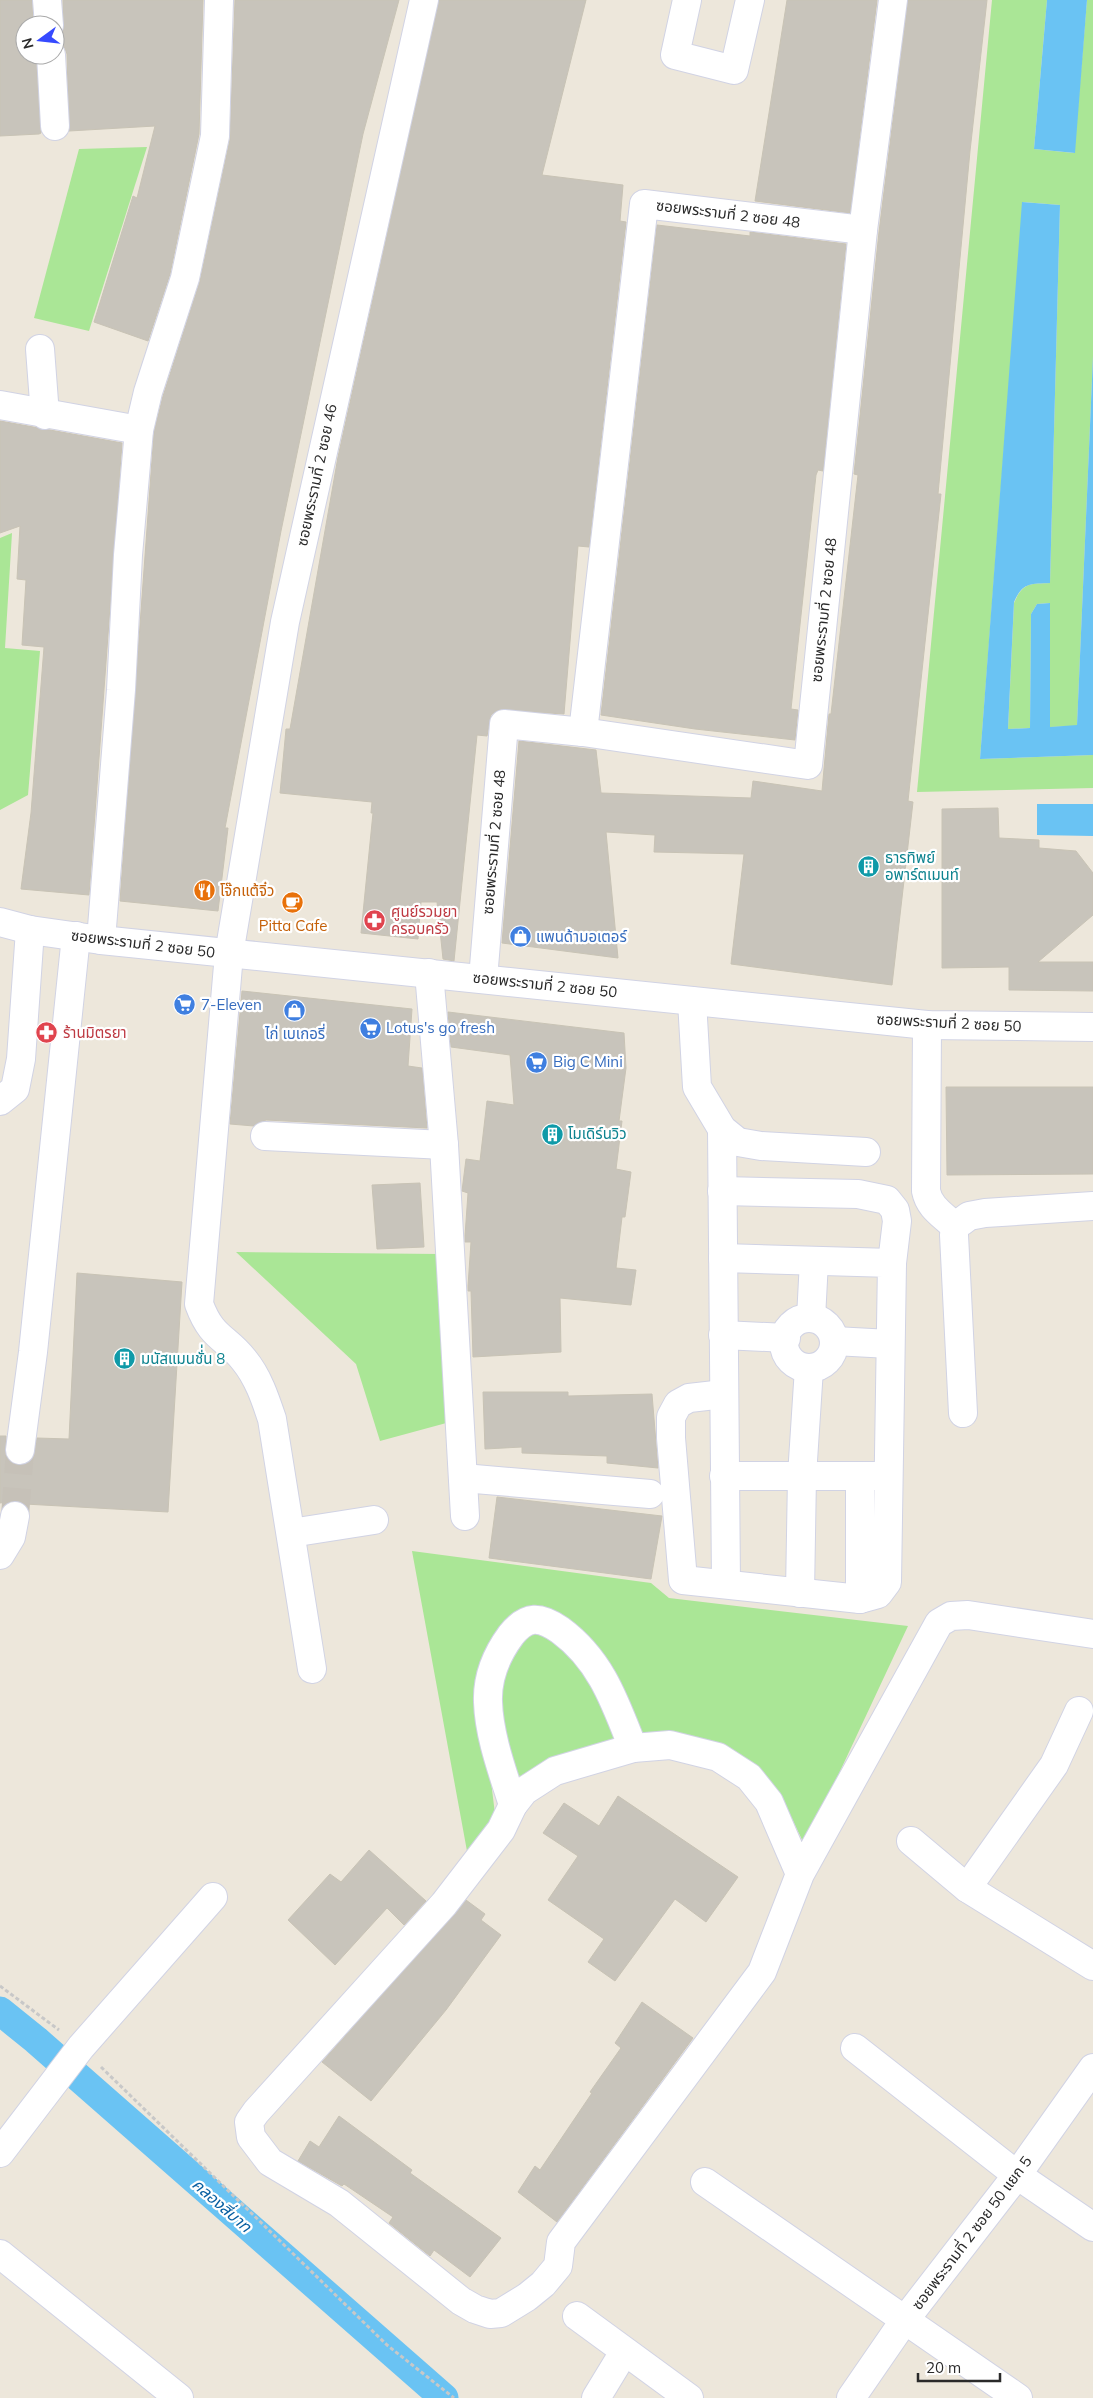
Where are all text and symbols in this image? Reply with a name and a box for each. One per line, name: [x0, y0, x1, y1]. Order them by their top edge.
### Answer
north arrow: [15, 15, 65, 65]
text: N: [17, 36, 38, 51]
street label: ซอยพระรามที่ 2 ซอย 48: [655, 194, 801, 232]
street label: ซอยพระรามที่ 2 ซอย 46: [291, 402, 341, 548]
street label: ซอยพระรามที่ 2 ซอย 48: [805, 537, 841, 683]
street label: ซอยพระรามที่ 2 ซอย 48: [477, 769, 509, 915]
place label: ธารทิพย์ อพาร์ตเมนท์: [885, 848, 959, 884]
building icon: ธารทิพย์ อพาร์ตเมนท์: [857, 855, 881, 879]
restaurant icon: โจ๊กแต้จิ๋ว: [192, 879, 216, 903]
place label: โจ๊กแต้จิ๋ว: [220, 881, 274, 900]
cafe icon: Pitta Cafe: [281, 891, 305, 915]
place label: ศูนย์รวมยา ครอบครัว: [391, 902, 457, 938]
pharmacy icon: ศูนย์รวมยา ครอบครัว: [363, 909, 387, 933]
place label: Pitta Cafe: [259, 916, 327, 935]
street label: ซอยพระรามที่ 2 ซอย 50: [70, 924, 216, 962]
shop icon: แพนด้ามอเตอร์: [508, 925, 532, 949]
place label: แพนด้ามอเตอร์: [536, 927, 627, 946]
street label: ซอยพระรามที่ 2 ซอย 50: [472, 966, 618, 1002]
supermarket icon: 7-Eleven: [173, 993, 197, 1017]
place label: 7-Eleven: [201, 995, 262, 1014]
shop icon: ไก่ เบเกอรี่: [283, 999, 307, 1023]
street label: ซอยพระรามที่ 2 ซอย 50: [876, 1008, 1022, 1036]
supermarket icon: Lotus's go fresh: [358, 1016, 382, 1040]
place label: Lotus's go fresh: [386, 1018, 495, 1037]
pharmacy icon: ร้านมิตรยา: [35, 1021, 59, 1045]
place label: ร้านมิตรยา: [63, 1023, 127, 1042]
place label: ไก่ เบเกอรี่: [264, 1023, 325, 1043]
supermarket icon: Big C Mini: [525, 1050, 549, 1074]
place label: Big C Mini: [553, 1052, 623, 1071]
building icon: โมเดิร์นวิว: [540, 1122, 564, 1146]
place label: โมเดิร์นวิว: [568, 1124, 627, 1143]
place label: มนัสแมนชั่่น 8: [141, 1344, 225, 1368]
building icon: มนัสแมนชั่่น 8: [113, 1347, 137, 1371]
street label: ซอยพระรามที่ 2 ซอย 50 แยก 5: [907, 2151, 1036, 2313]
water label: คลองสี่บาท: [188, 2173, 257, 2237]
scale bar: [918, 2350, 1000, 2382]
text: 20 m: [926, 2358, 961, 2377]

